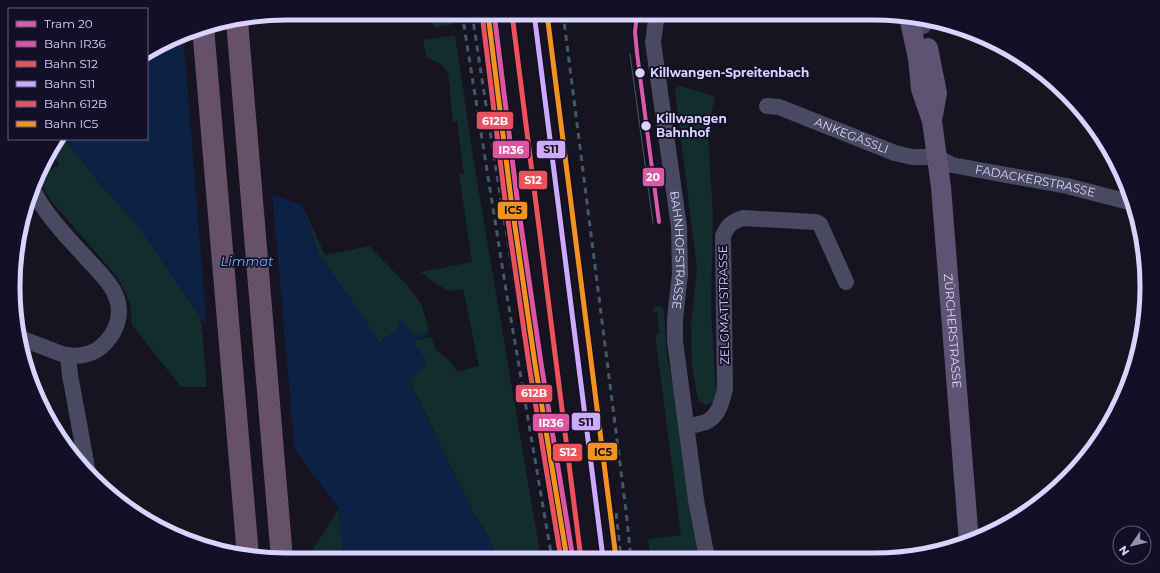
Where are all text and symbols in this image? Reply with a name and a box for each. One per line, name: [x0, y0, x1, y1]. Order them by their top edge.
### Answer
legend: [8, 8, 148, 140]
text: Tram 20: [44, 16, 93, 31]
text: Bahn IR36: [44, 36, 106, 51]
text: Bahn S12: [44, 56, 98, 71]
place label: Killwangen-Spreitenbach: [650, 65, 809, 80]
marker: Killwangen-Spreitenbach: [633, 66, 647, 80]
text: Bahn S11: [44, 76, 95, 91]
text: Bahn 612B: [44, 96, 107, 111]
line badge: 612B: [476, 111, 514, 130]
place label: Killwangen Bahnhof: [656, 111, 727, 140]
text: 612B: [482, 114, 508, 128]
street label: ANKEGÄSSLI: [812, 114, 891, 157]
text: Bahn IC5: [44, 116, 99, 131]
marker: Killwangen Bahnhof: [639, 119, 653, 133]
line badge: IR36: [492, 140, 530, 159]
line badge: S11: [536, 140, 566, 159]
text: S11: [543, 142, 559, 156]
text: IR36: [498, 143, 524, 157]
street label: FADACKERSTRASSE: [974, 161, 1097, 200]
line badge: 20: [642, 167, 665, 187]
line badge: S12: [518, 170, 548, 190]
text: 20: [646, 170, 661, 184]
text: S12: [524, 173, 542, 187]
street label: BAHNHOFSTRASSE: [667, 190, 688, 310]
line badge: IC5: [497, 201, 528, 220]
text: IC5: [504, 203, 522, 217]
street label: ZELGMATTSTRASSE: [715, 245, 732, 365]
water label: Limmat: [221, 253, 274, 269]
street label: ZÜRCHERSTRASSE: [941, 273, 965, 389]
line badge: 612B: [515, 384, 553, 403]
text: 612B: [521, 386, 547, 400]
line badge: S11: [571, 412, 601, 431]
line badge: IR36: [532, 413, 570, 432]
text: S11: [578, 415, 594, 429]
text: IR36: [538, 416, 564, 430]
line badge: IC5: [587, 442, 618, 461]
line badge: S12: [552, 443, 583, 462]
text: S12: [559, 445, 577, 459]
text: IC5: [594, 445, 612, 459]
north arrow: [1112, 525, 1152, 565]
text: N: [1116, 543, 1132, 558]

